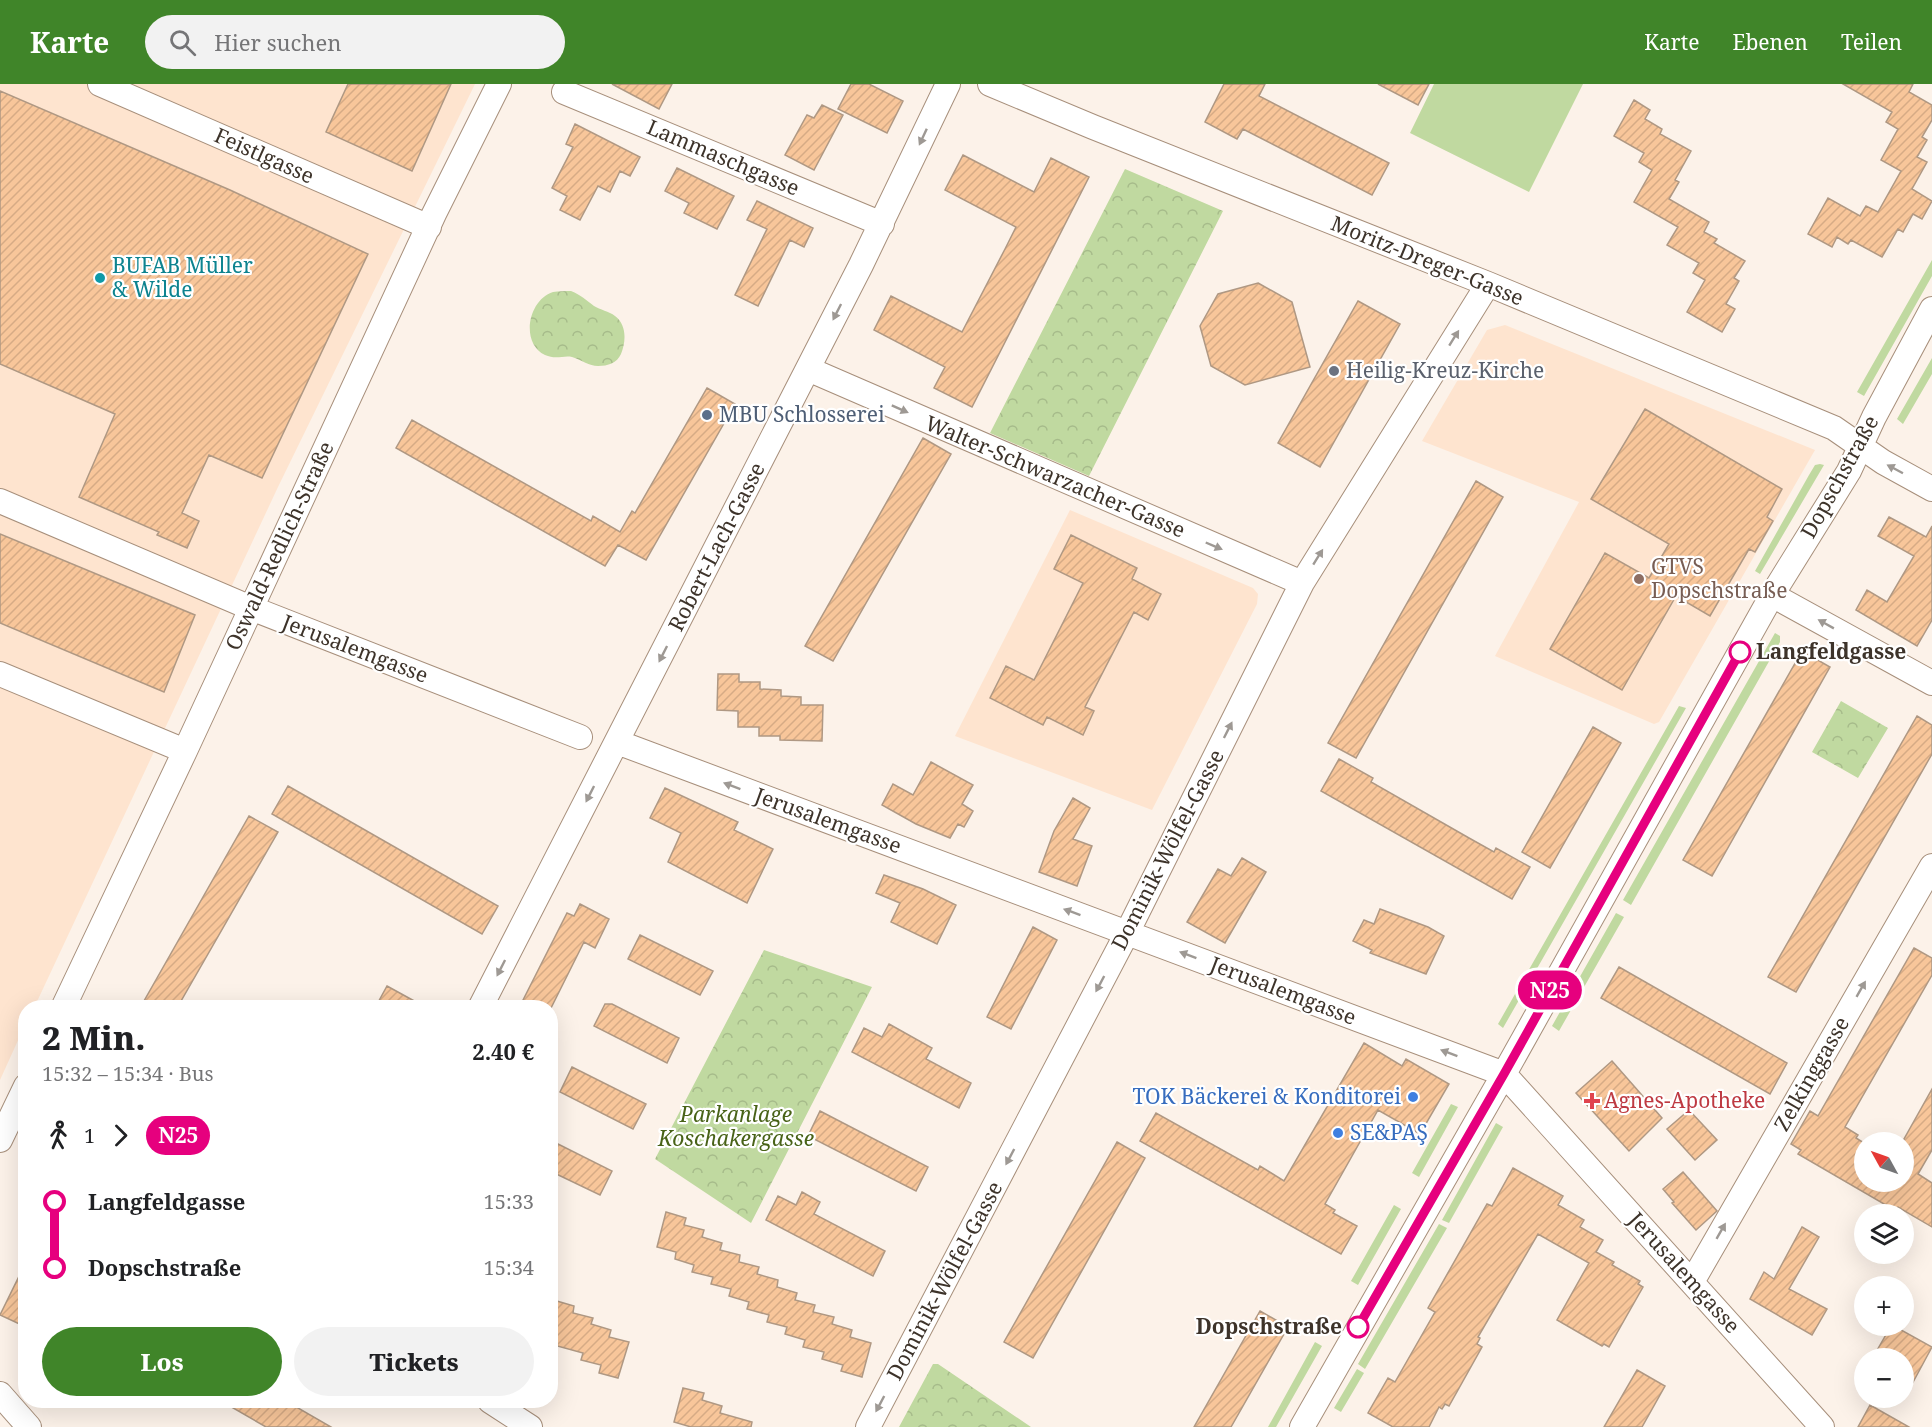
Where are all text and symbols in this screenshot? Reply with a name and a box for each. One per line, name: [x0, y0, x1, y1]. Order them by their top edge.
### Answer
search box: [145, 15, 565, 69]
text: Karte: [30, 23, 109, 61]
icon: search: [166, 26, 199, 59]
text: Hier suchen: [214, 27, 341, 57]
text: Karte: [1644, 28, 1699, 56]
text: Ebenen: [1732, 28, 1808, 56]
text: Teilen: [1841, 28, 1902, 56]
street label: Lammaschgasse: [643, 112, 804, 202]
street label: Feistlgasse: [210, 121, 319, 189]
one-way arrow: [919, 128, 928, 145]
street label: Moritz-Dreger-Gasse: [1327, 209, 1528, 312]
place label: BUFAB Müller & Wilde: [112, 251, 253, 303]
marker: BUFAB Müller & Wilde: [93, 271, 107, 285]
one-way arrow: [833, 303, 843, 321]
one-way arrow: [1449, 330, 1460, 346]
place label: Heilig-Kreuz-Kirche: [1346, 356, 1544, 384]
marker: Heilig-Kreuz-Kirche: [1327, 364, 1341, 378]
place label: MBU Schlosserei: [719, 400, 885, 428]
one-way arrow: [892, 405, 909, 414]
marker: MBU Schlosserei: [700, 408, 714, 422]
street label: Walter-Schwarzacher-Gasse: [921, 409, 1190, 544]
street label: Dopschstraße: [1794, 410, 1884, 543]
street label: Oswald-Redlich-Straße: [218, 437, 340, 654]
street label: Robert-Lach-Gasse: [661, 457, 771, 636]
one-way arrow: [1886, 464, 1903, 474]
one-way arrow: [1205, 541, 1223, 551]
one-way arrow: [1313, 549, 1324, 565]
place label: GTVS Dopschstraße: [1651, 552, 1787, 604]
marker: GTVS Dopschstraße: [1632, 572, 1646, 586]
street label: Jerusalemgasse: [277, 607, 432, 689]
one-way arrow: [1817, 619, 1834, 629]
place label: Langfeldgasse: [1756, 637, 1906, 665]
marker: Langfeldgasse: [1729, 641, 1751, 663]
one-way arrow: [658, 645, 667, 662]
one-way arrow: [1224, 721, 1233, 738]
street label: Dominik-Wölfel-Gasse: [1104, 745, 1230, 955]
street label: Jerusalemgasse: [750, 780, 906, 860]
one-way arrow: [723, 781, 741, 790]
one-way arrow: [585, 786, 595, 803]
one-way arrow: [1063, 907, 1081, 917]
street label: Jerusalemgasse: [1205, 949, 1360, 1031]
one-way arrow: [1179, 950, 1197, 960]
one-way arrow: [496, 959, 506, 976]
line badge: N25: [1516, 970, 1584, 1010]
one-way arrow: [1095, 976, 1105, 993]
text: N25: [1530, 976, 1570, 1004]
one-way arrow: [1856, 980, 1866, 997]
street label: Zelkinggasse: [1767, 1011, 1855, 1136]
text: 2 Min.: [42, 1015, 146, 1060]
text: 2.40 €: [472, 1036, 534, 1066]
one-way arrow: [1440, 1048, 1458, 1057]
text: 15:32 – 15:34 · Bus: [42, 1060, 213, 1087]
place label: TOK Bäckerei & Konditorei: [1133, 1082, 1401, 1110]
place label: Agnes-Apotheke: [1604, 1086, 1765, 1114]
marker: TOK Bäckerei & Konditorei: [1406, 1090, 1420, 1104]
marker: Agnes-Apotheke: [1585, 1094, 1599, 1108]
park label: Parkanlage Koschakergasse: [657, 1100, 814, 1152]
place label: SE&PAŞ: [1350, 1118, 1428, 1146]
icon: walk: [42, 1119, 75, 1152]
icon: forward: [104, 1119, 137, 1152]
text: N25: [158, 1121, 198, 1149]
text: 1: [84, 1122, 95, 1149]
marker: SE&PAŞ: [1331, 1126, 1345, 1140]
north arrow: [1854, 1132, 1914, 1192]
map controls: [1854, 1132, 1914, 1408]
one-way arrow: [1005, 1149, 1015, 1166]
street label: Dominik-Wölfel-Gasse: [880, 1176, 1008, 1385]
text: Langfeldgasse: [88, 1186, 245, 1216]
text: 15:33: [484, 1188, 534, 1215]
button: layers: [1854, 1204, 1914, 1264]
street label: Jerusalemgasse: [1622, 1205, 1747, 1339]
one-way arrow: [1716, 1223, 1727, 1239]
text: Dopschstraße: [88, 1252, 241, 1282]
text: 15:34: [484, 1254, 534, 1281]
button: +: [1854, 1276, 1914, 1336]
place label: Dopschstraße: [1196, 1312, 1342, 1340]
marker: Dopschstraße: [1347, 1316, 1369, 1338]
button: Los: [42, 1327, 282, 1396]
button: Tickets: [294, 1327, 534, 1396]
button: −: [1854, 1348, 1914, 1408]
one-way arrow: [875, 1396, 885, 1413]

